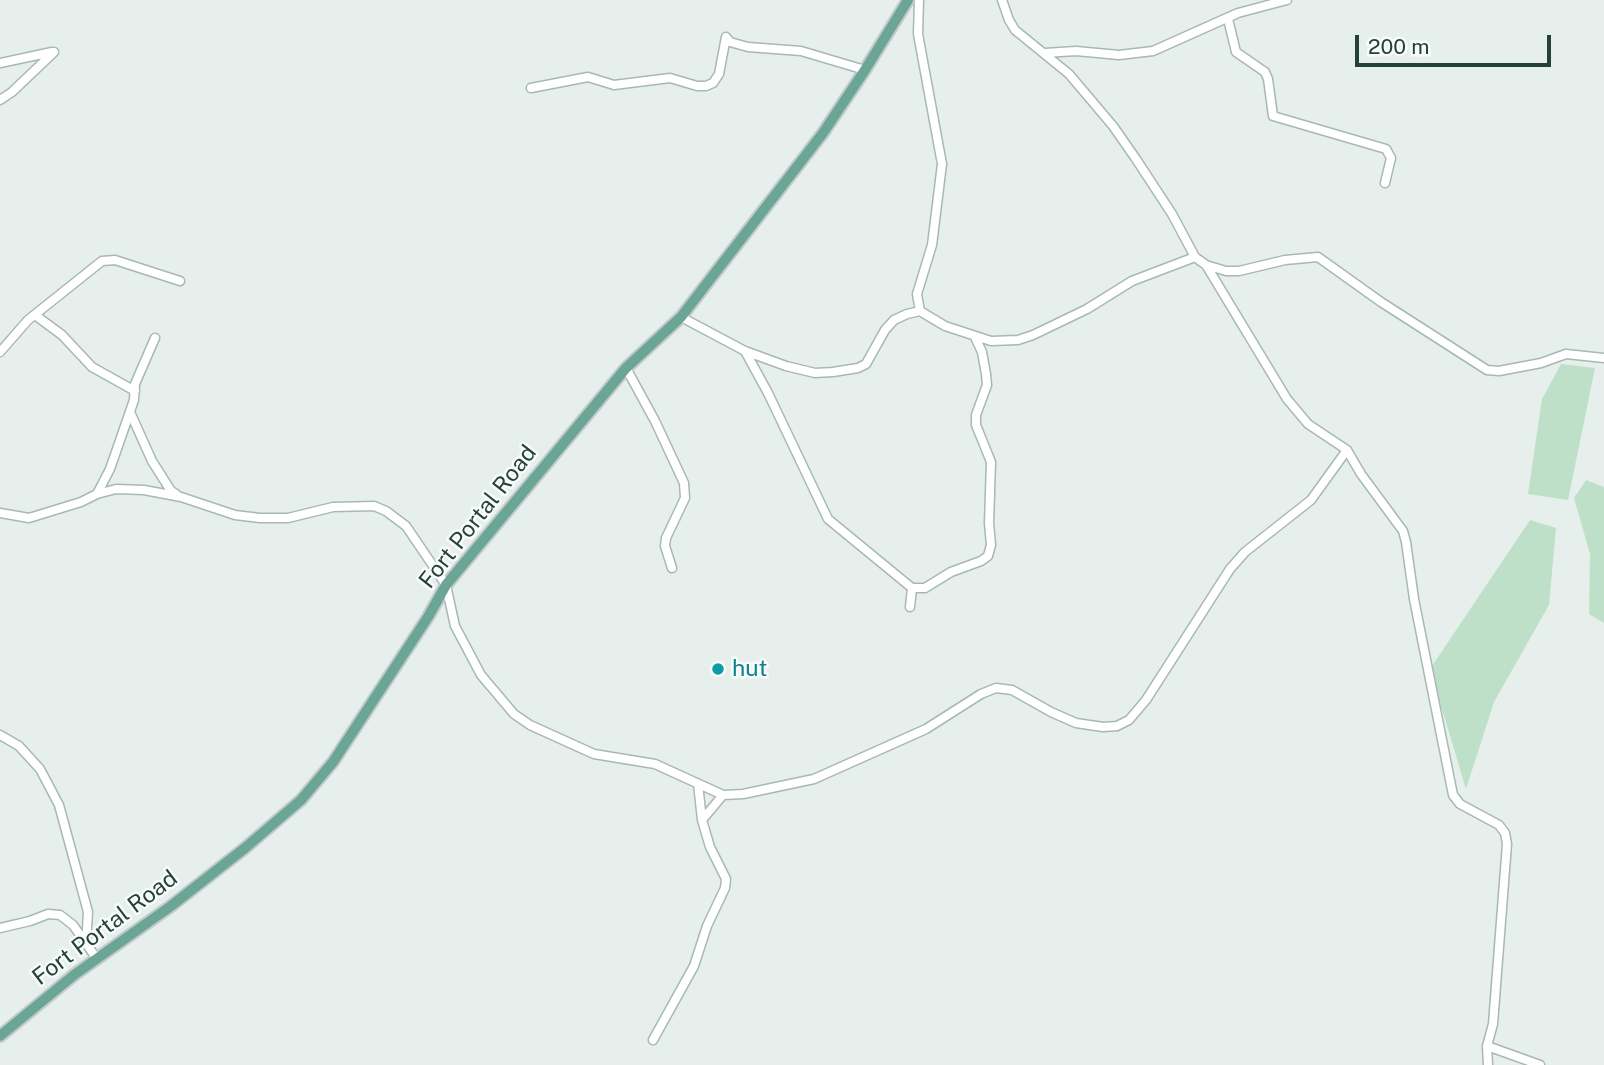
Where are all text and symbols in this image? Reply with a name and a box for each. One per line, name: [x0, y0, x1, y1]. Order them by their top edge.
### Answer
scale bar: [1359, 21, 1555, 65]
text: 200 m: [1368, 34, 1429, 59]
street label: Fort Portal Road: [413, 440, 543, 594]
place label: hut: [732, 655, 768, 683]
marker: hut: [710, 661, 726, 677]
street label: Fort Portal Road: [27, 865, 183, 991]

